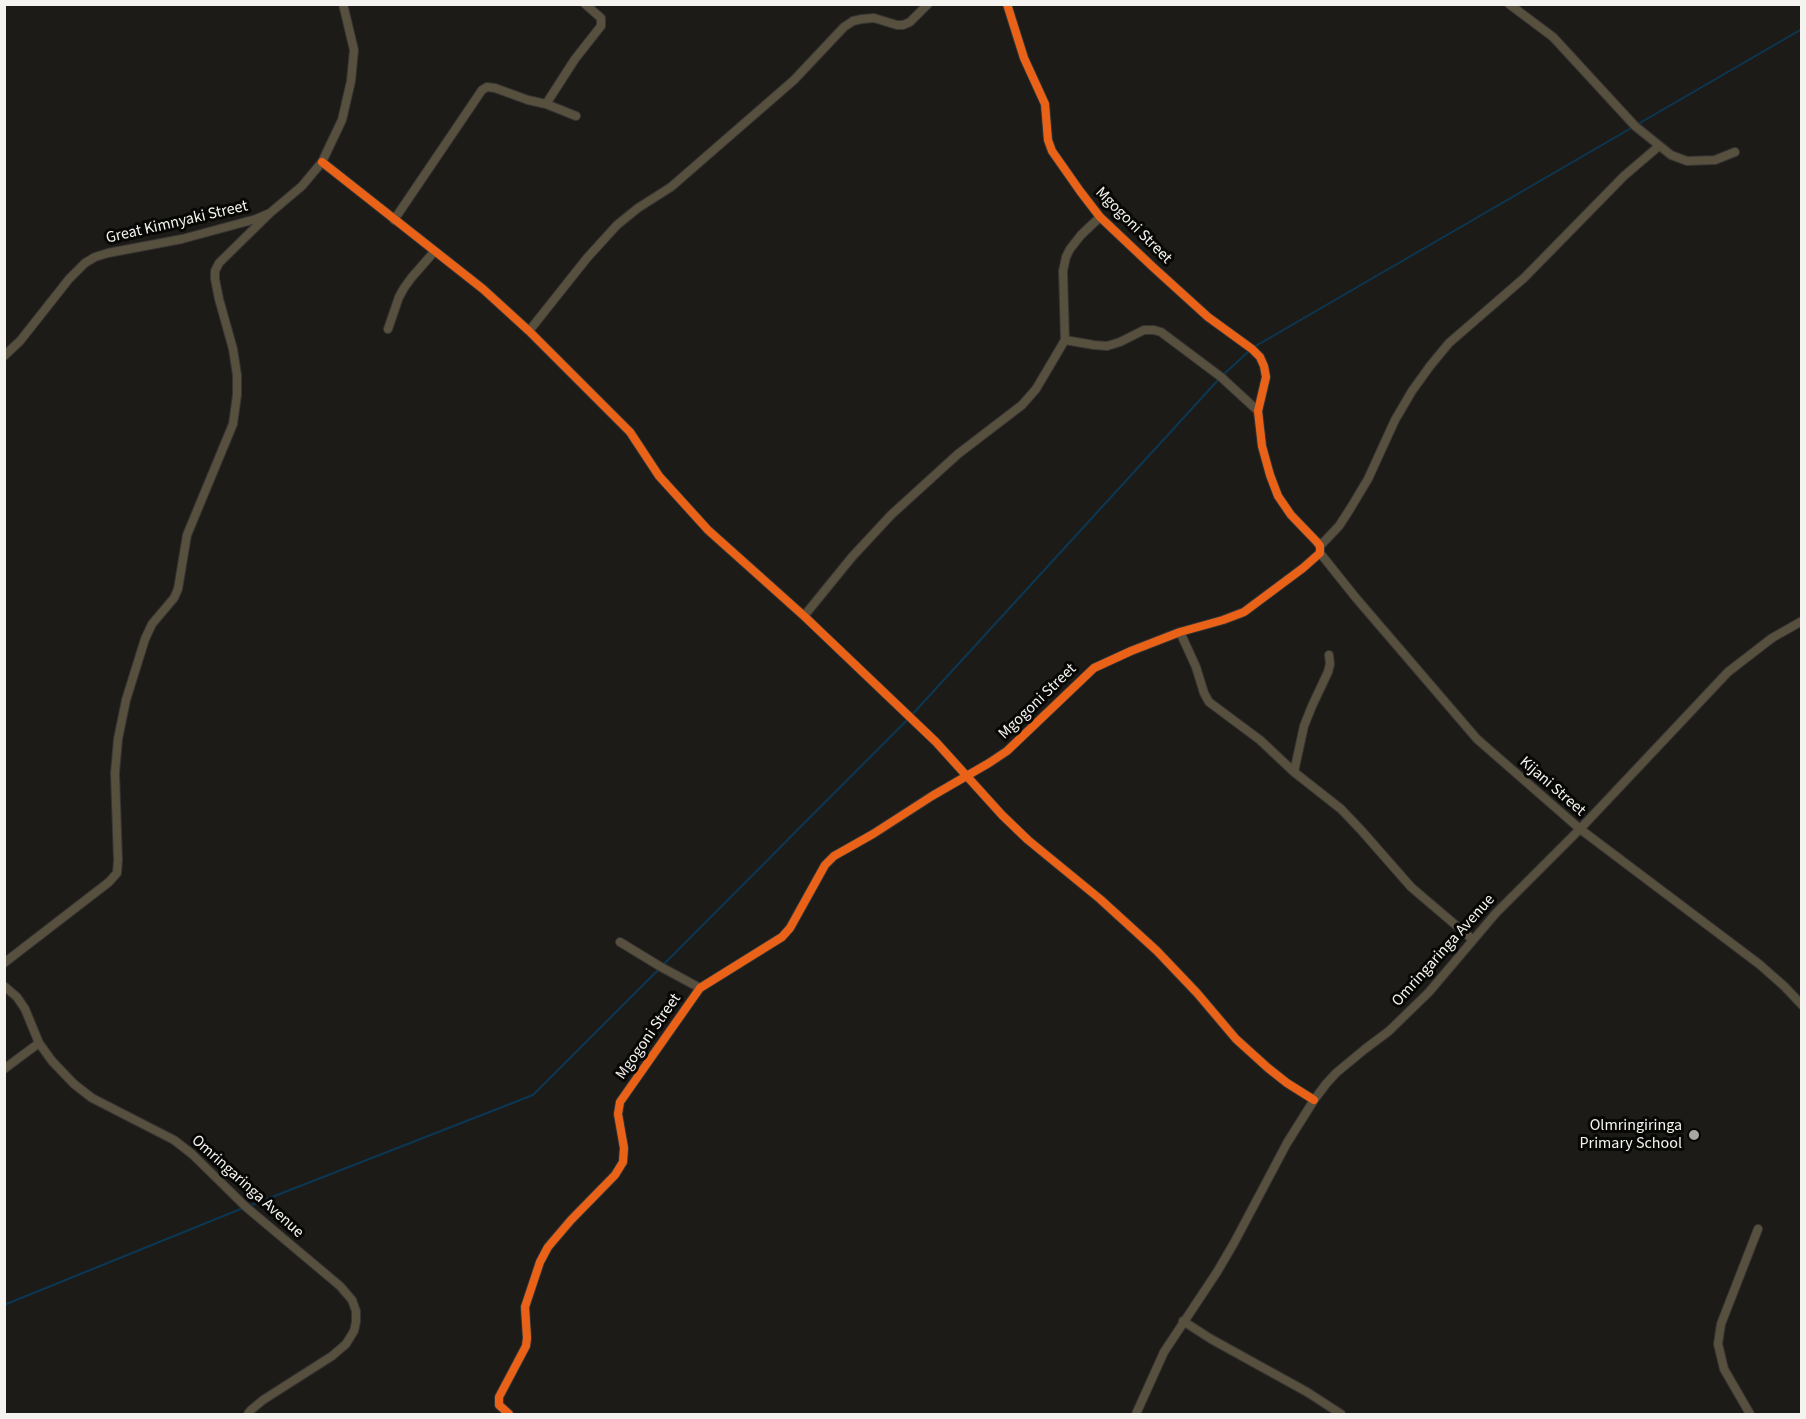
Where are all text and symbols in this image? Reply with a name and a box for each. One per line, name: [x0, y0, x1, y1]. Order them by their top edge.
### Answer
street label: Mgogoni Street: [1091, 184, 1175, 268]
street label: Great Kimnyaki Street: [104, 197, 250, 249]
street label: Mgogoni Street: [995, 660, 1081, 744]
street label: Kijani Street: [1515, 753, 1589, 821]
street label: Omringaringa Avenue: [1388, 891, 1500, 1011]
street label: Mgogoni Street: [612, 990, 686, 1084]
place label: Olmringiringa Primary School: [1580, 1116, 1682, 1154]
marker: Olmringiringa Primary School: [1687, 1128, 1701, 1142]
street label: Omringaringa Avenue: [187, 1131, 307, 1243]

